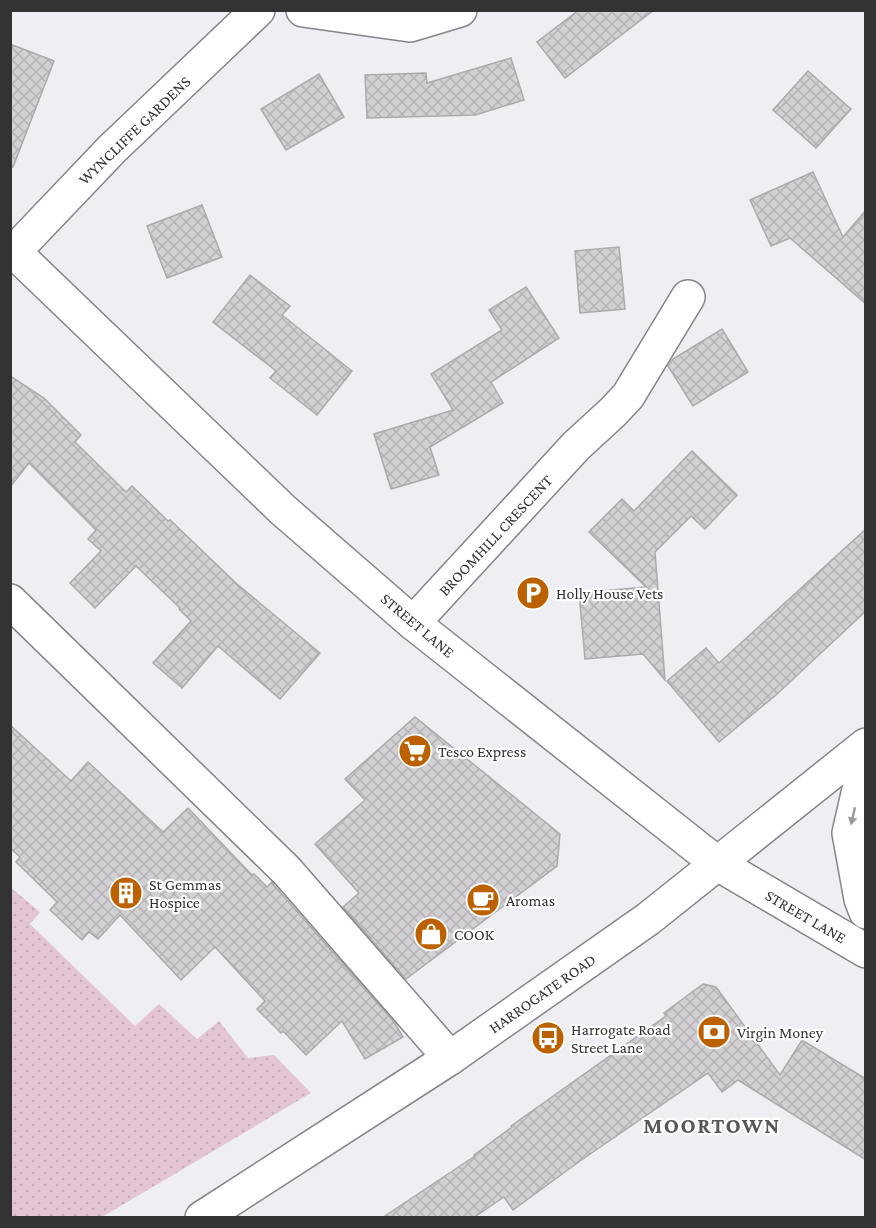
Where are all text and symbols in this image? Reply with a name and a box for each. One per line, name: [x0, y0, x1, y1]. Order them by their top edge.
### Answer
street label: WYNCLIFFE GARDENS: [75, 73, 194, 188]
street label: BROOMHILL CRESCENT: [435, 471, 556, 599]
parking icon: Holly House Vets: [515, 575, 551, 611]
place label: Holly House Vets: [556, 585, 663, 603]
street label: STREET LANE: [378, 590, 458, 661]
supermarket icon: Tesco Express: [397, 733, 433, 769]
place label: Tesco Express: [438, 743, 526, 761]
one-way arrow: [847, 807, 857, 825]
building icon: St Gemmas Hospice: [108, 875, 144, 911]
place label: St Gemmas Hospice: [149, 876, 221, 912]
cafe icon: Aromas: [465, 882, 501, 918]
street label: STREET LANE: [762, 886, 849, 947]
place label: Aromas: [506, 892, 555, 909]
shop icon: COOK: [413, 916, 449, 952]
place label: COOK: [454, 926, 495, 943]
street label: HARROGATE ROAD: [486, 950, 599, 1037]
bank icon: Virgin Money: [696, 1014, 732, 1050]
bus stop icon: Harrogate Road Street Lane: [530, 1020, 566, 1056]
place label: Harrogate Road Street Lane: [571, 1021, 671, 1056]
place label: Virgin Money: [737, 1024, 824, 1042]
district label: MOORTOWN: [643, 1113, 781, 1138]

